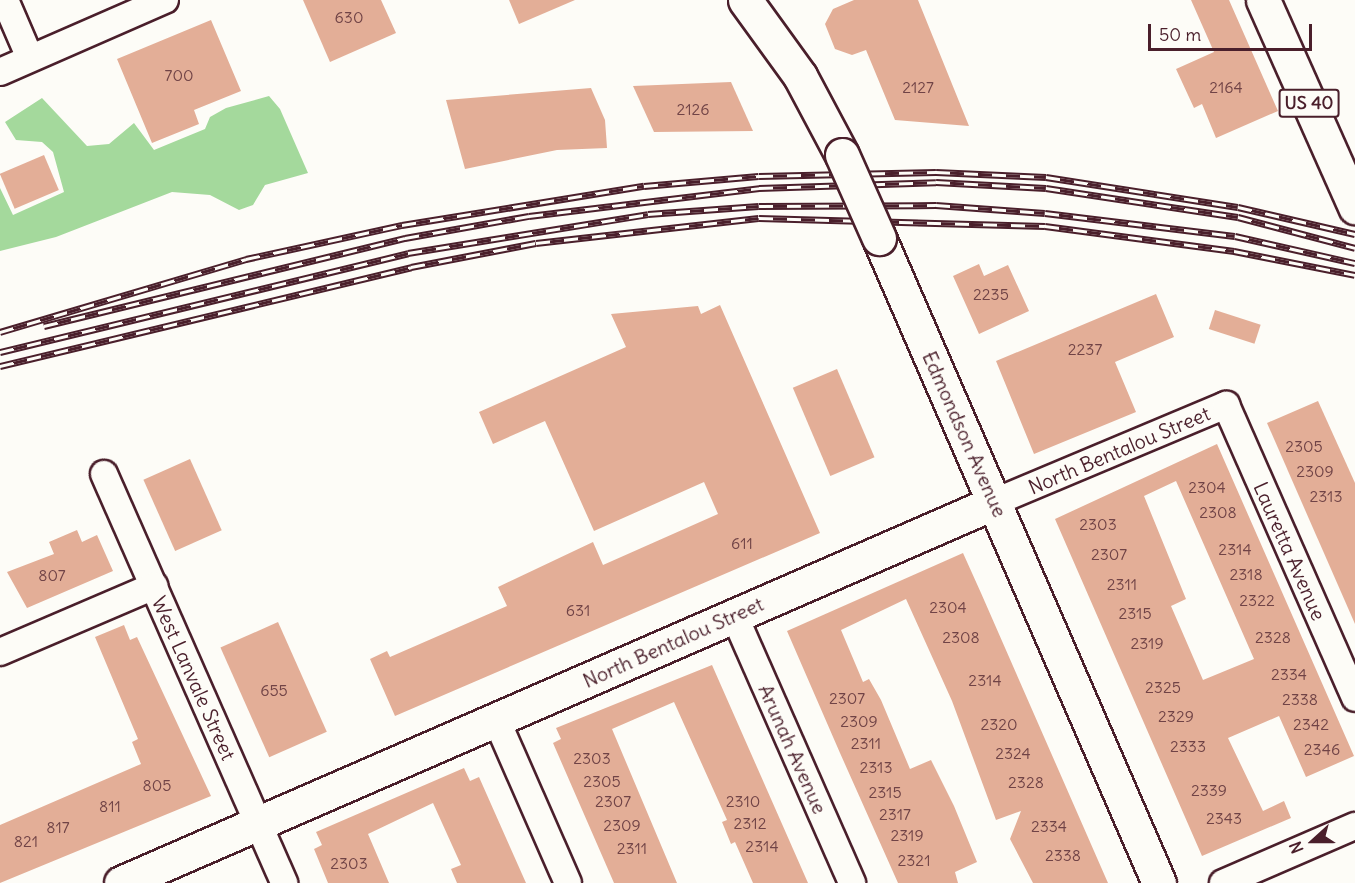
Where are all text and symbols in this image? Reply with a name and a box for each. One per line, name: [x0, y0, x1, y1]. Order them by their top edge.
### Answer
house number: 630: [335, 7, 363, 27]
scale bar: [1151, 12, 1314, 50]
text: 50 m: [1159, 23, 1201, 46]
house number: 700: [165, 65, 193, 85]
house number: 2127: [902, 77, 934, 97]
house number: 2164: [1209, 77, 1243, 97]
road number: US 40: [1278, 88, 1340, 118]
house number: 2126: [676, 99, 710, 119]
house number: 2235: [973, 284, 1009, 304]
house number: 2237: [1068, 339, 1102, 359]
street label: Edmondson Avenue: [918, 347, 1012, 521]
street label: North Bentalou Street: [1025, 401, 1213, 499]
house number: 2305: [1285, 436, 1323, 456]
house number: 2309: [1296, 461, 1334, 481]
house number: 2304: [1188, 477, 1226, 497]
street label: Lauretta Avenue: [1249, 478, 1331, 624]
house number: 2313: [1309, 486, 1343, 506]
house number: 2308: [1199, 502, 1237, 522]
house number: 2303: [1079, 514, 1117, 534]
house number: 611: [731, 533, 753, 553]
house number: 2314: [1218, 539, 1252, 559]
house number: 2307: [1091, 544, 1127, 564]
house number: 2318: [1229, 564, 1263, 584]
house number: 807: [38, 565, 66, 585]
house number: 2311: [1107, 574, 1137, 594]
house number: 2322: [1239, 590, 1275, 610]
street label: North Bentalou Street: [579, 591, 767, 693]
street label: West Lanvale Street: [147, 592, 241, 764]
house number: 2304: [929, 597, 967, 617]
house number: 631: [566, 600, 590, 620]
house number: 2315: [1118, 603, 1152, 623]
house number: 2308: [942, 627, 980, 647]
house number: 2328: [1255, 627, 1291, 647]
house number: 2319: [1130, 633, 1164, 653]
house number: 2334: [1271, 664, 1307, 684]
house number: 2314: [968, 670, 1002, 690]
house number: 2325: [1145, 677, 1181, 697]
house number: 655: [260, 680, 288, 700]
street label: Arunah Avenue: [754, 681, 832, 817]
house number: 2307: [829, 688, 865, 708]
house number: 2338: [1282, 689, 1318, 709]
house number: 2329: [1158, 706, 1194, 726]
house number: 2309: [840, 711, 878, 731]
house number: 2320: [980, 714, 1018, 734]
house number: 2342: [1293, 714, 1329, 734]
house number: 2311: [851, 733, 881, 753]
house number: 2333: [1170, 736, 1206, 756]
house number: 2346: [1304, 739, 1340, 759]
house number: 2324: [995, 743, 1031, 763]
house number: 2303: [573, 748, 611, 768]
house number: 2313: [859, 757, 893, 777]
house number: 2305: [583, 771, 621, 791]
house number: 2328: [1008, 772, 1044, 792]
house number: 805: [143, 775, 171, 795]
house number: 2339: [1191, 780, 1227, 800]
house number: 2315: [868, 782, 902, 802]
house number: 2307: [595, 791, 631, 811]
house number: 2310: [726, 791, 760, 811]
house number: 811: [99, 796, 121, 816]
house number: 2317: [879, 804, 911, 824]
house number: 2343: [1206, 808, 1242, 828]
north arrow: [1283, 811, 1343, 871]
house number: 2312: [734, 813, 766, 833]
house number: 2309: [603, 815, 641, 835]
house number: 2334: [1031, 816, 1067, 836]
house number: 817: [46, 817, 70, 837]
house number: 2319: [890, 825, 924, 845]
house number: 821: [14, 831, 38, 851]
house number: 2314: [745, 836, 779, 856]
house number: 2311: [617, 838, 647, 858]
text: N: [1285, 839, 1308, 856]
house number: 2338: [1045, 845, 1081, 865]
house number: 2321: [898, 850, 930, 870]
house number: 2303: [330, 853, 368, 873]

